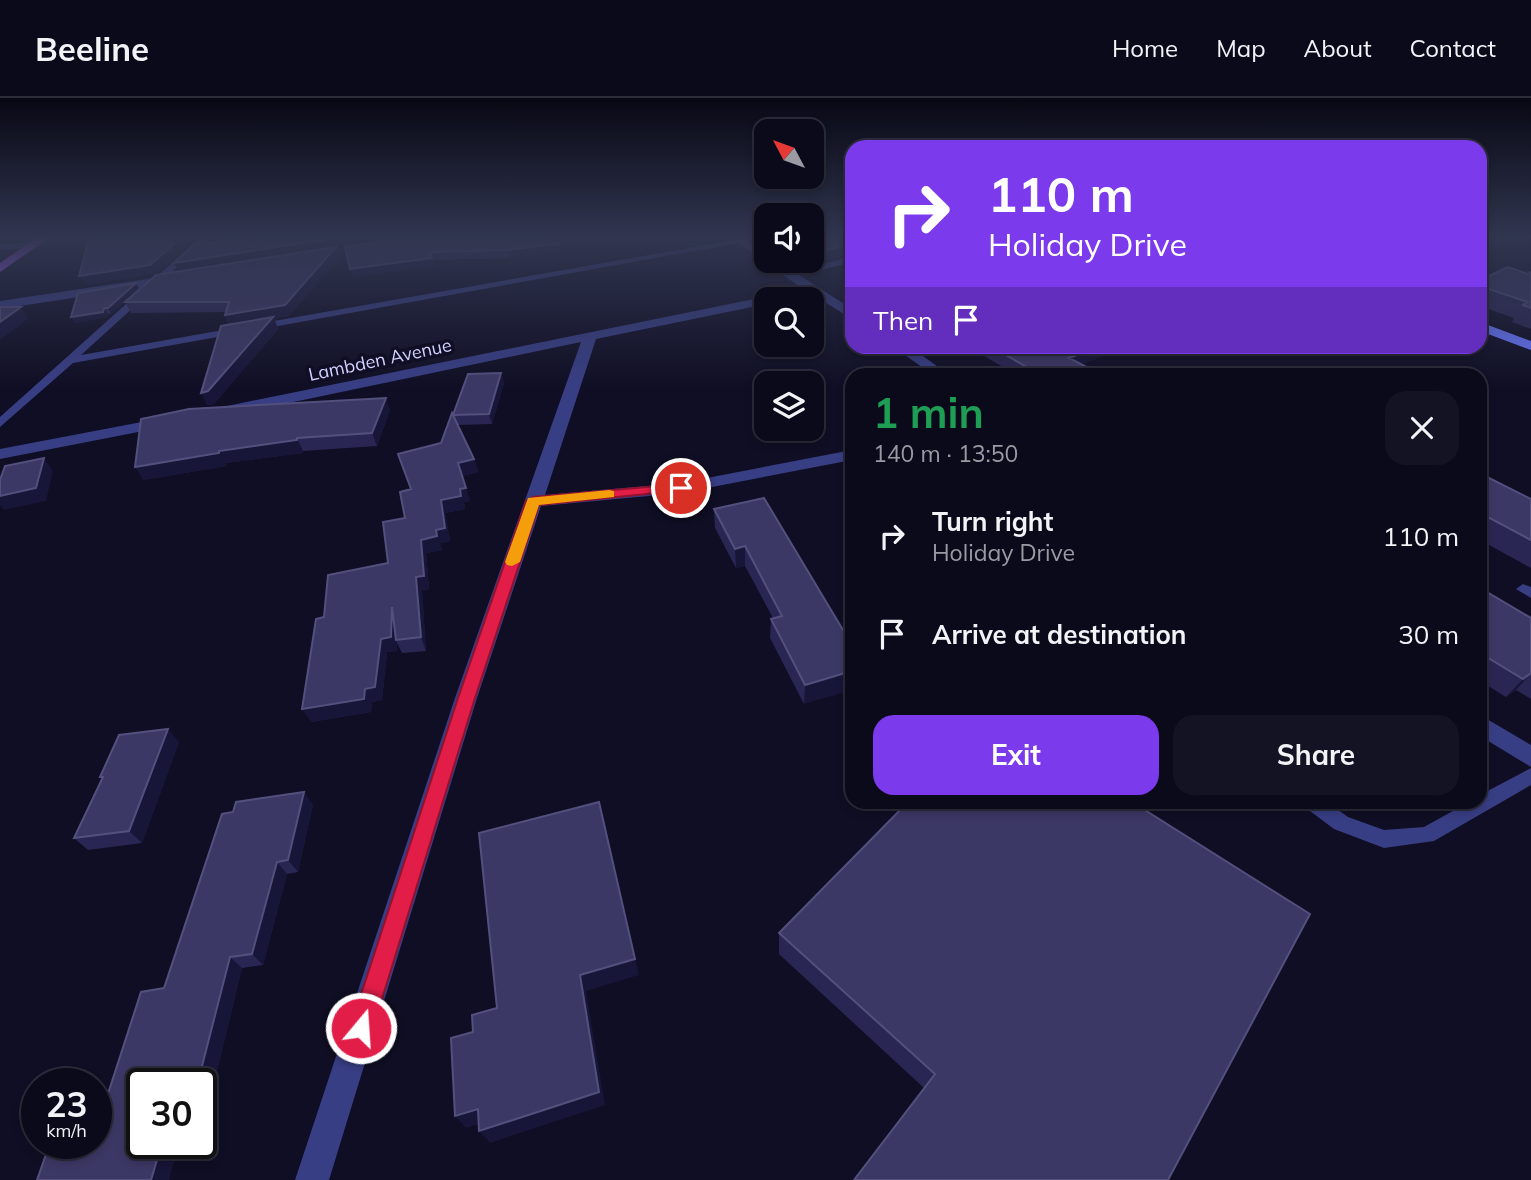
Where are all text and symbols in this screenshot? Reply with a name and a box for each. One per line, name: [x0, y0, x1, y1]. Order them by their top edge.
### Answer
text: Beeline: [35, 28, 149, 69]
text: Home: [1112, 33, 1178, 63]
text: Map: [1216, 33, 1266, 63]
text: About: [1304, 33, 1372, 63]
text: Contact: [1410, 33, 1496, 63]
north arrow: [754, 119, 824, 189]
map controls: [754, 119, 824, 441]
text: 110 m: [988, 163, 1134, 224]
icon: right: [873, 168, 964, 259]
button: sound: [754, 203, 824, 273]
text: Holiday Drive: [988, 224, 1187, 264]
button: search: [754, 287, 824, 357]
icon: arrive: [947, 301, 985, 339]
text: Then: [873, 304, 933, 337]
street label: Lambden Avenue: [306, 333, 454, 386]
button: layers: [754, 371, 824, 441]
text: 1 min: [873, 386, 984, 439]
button: close: [1385, 391, 1459, 465]
text: 140 m · 13:50: [873, 439, 1018, 468]
pin: [651, 458, 711, 518]
icon: arrive: [662, 469, 700, 507]
text: Turn right: [932, 505, 1053, 538]
icon: right: [873, 517, 911, 555]
text: 110 m: [1383, 520, 1459, 553]
text: Holiday Drive: [932, 538, 1075, 567]
icon: arrive: [873, 615, 911, 653]
text: Arrive at destination: [932, 618, 1187, 651]
text: 30 m: [1398, 618, 1459, 651]
button: Exit: [873, 715, 1159, 795]
button: Share: [1173, 715, 1459, 795]
position arrow: [324, 991, 398, 1065]
speed limit sign: 30: [126, 1068, 217, 1159]
text: 23: [45, 1082, 88, 1126]
text: km/h: [46, 1119, 87, 1142]

